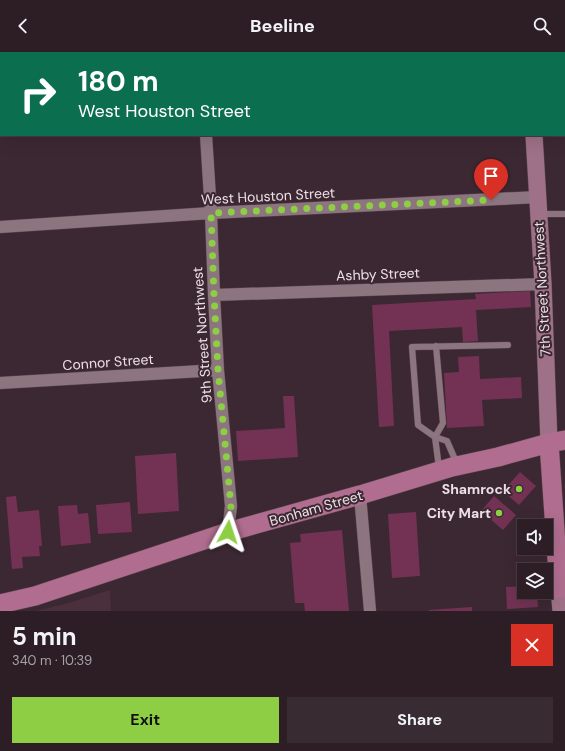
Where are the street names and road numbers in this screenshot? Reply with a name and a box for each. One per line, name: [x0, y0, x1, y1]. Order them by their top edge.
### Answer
street label: West Houston Street: [200, 183, 336, 209]
street label: 7th Street Northwest: [529, 221, 555, 357]
street label: Ashby Street: [336, 264, 420, 284]
street label: 9th Street Northwest: [188, 266, 216, 404]
street label: Connor Street: [62, 350, 154, 374]
street label: Bonham Street: [267, 486, 365, 530]

